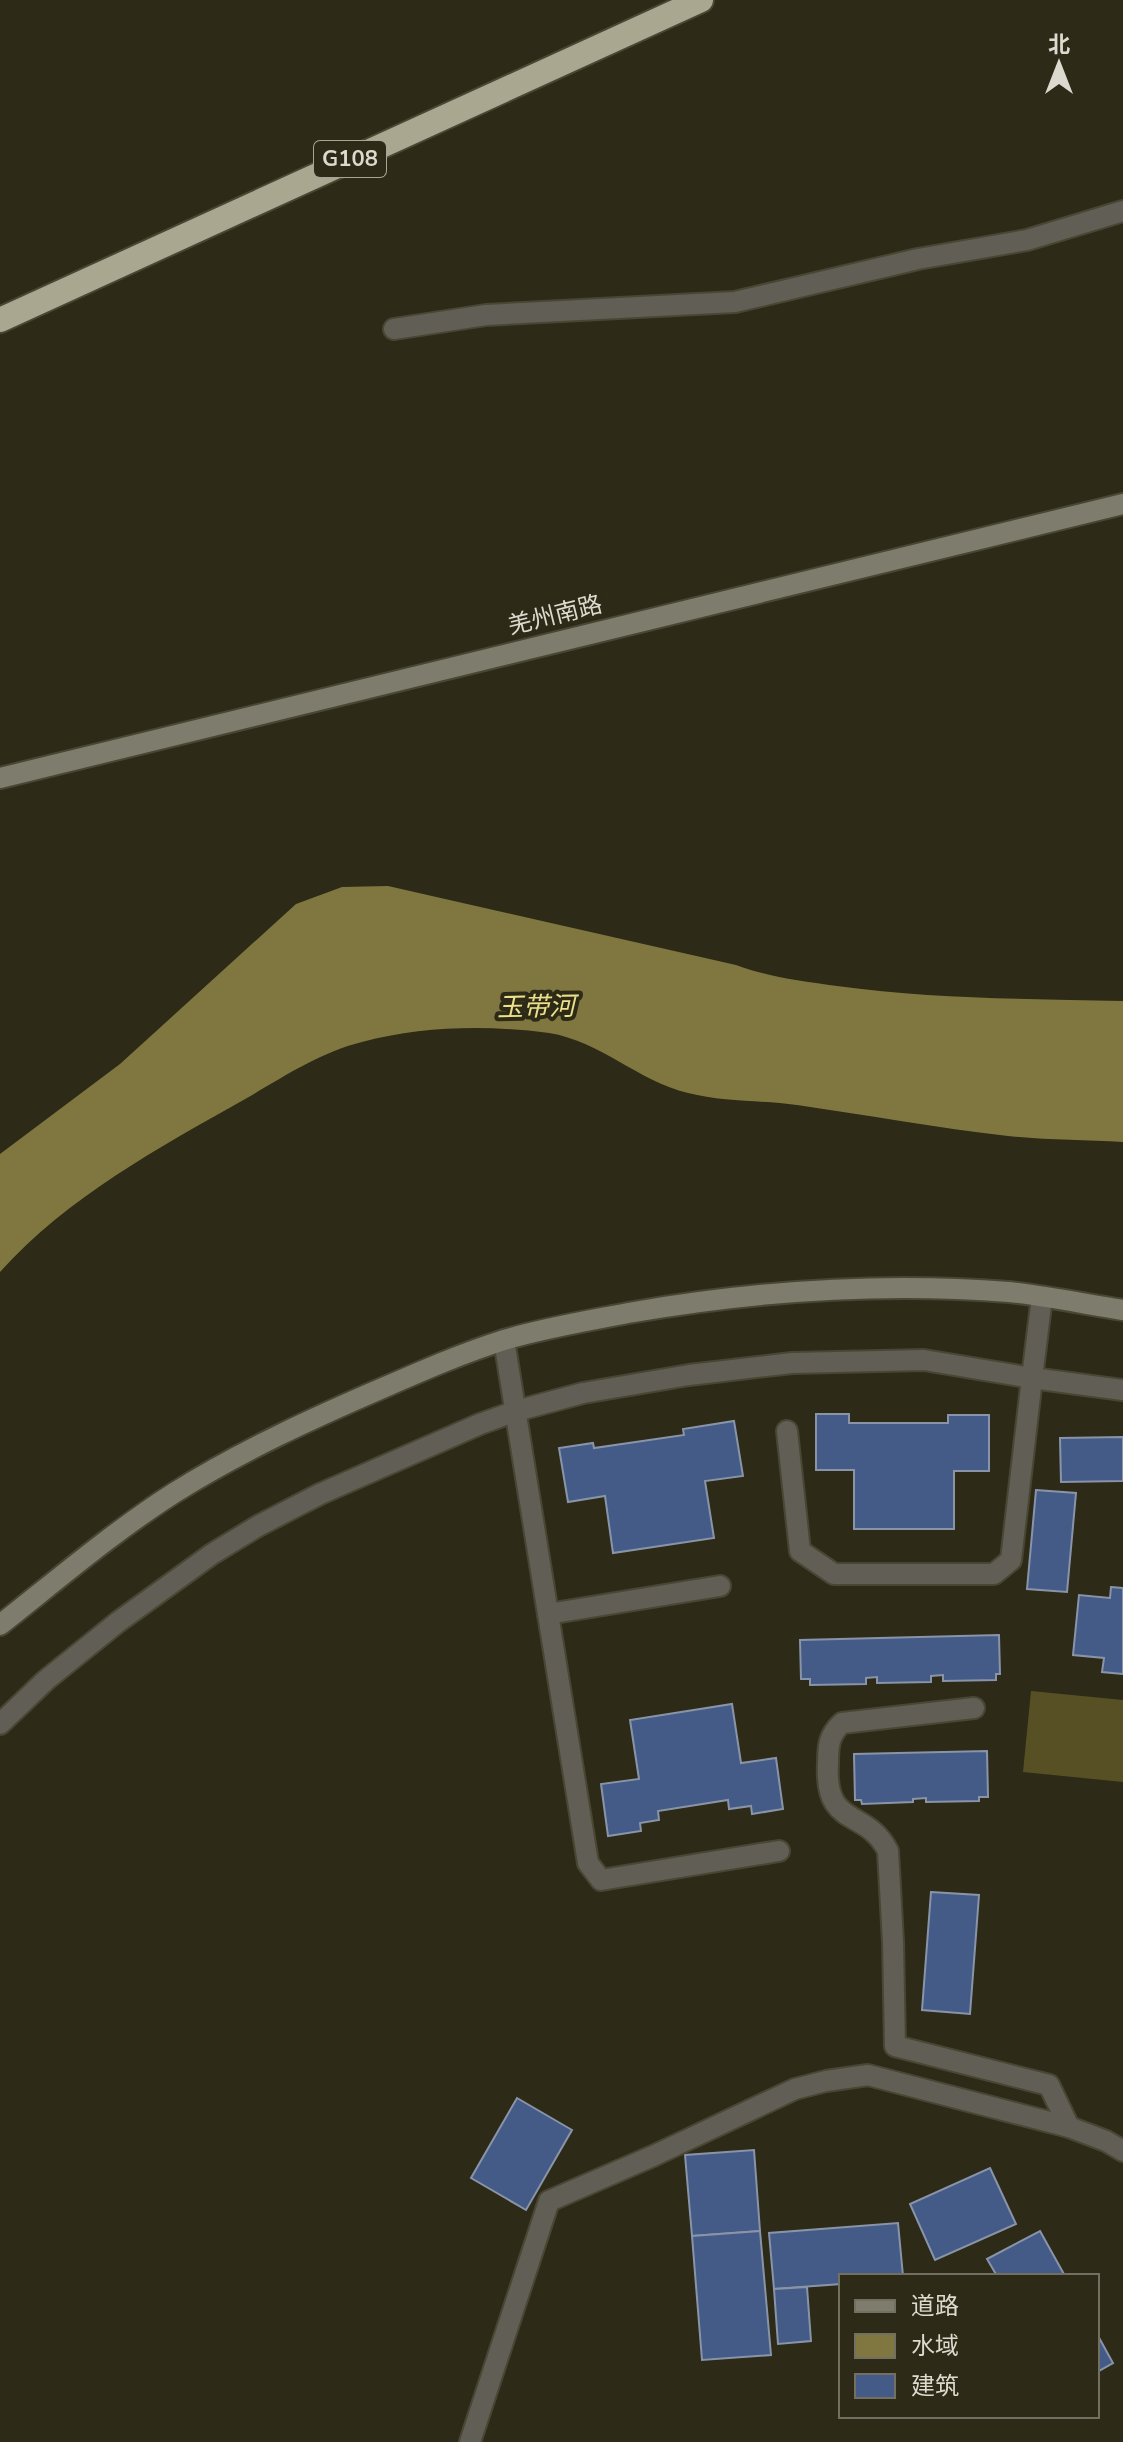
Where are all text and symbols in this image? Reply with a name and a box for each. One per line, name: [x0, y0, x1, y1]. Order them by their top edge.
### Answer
north arrow: [1019, 24, 1099, 104]
text: 北: [1048, 30, 1070, 60]
road number: G108: [314, 141, 386, 177]
street label: 羌州南路: [505, 588, 605, 642]
water label: 玉带河: [497, 989, 580, 1025]
legend: [839, 2274, 1099, 2418]
text: 道路: [911, 2290, 959, 2322]
text: 水域: [911, 2330, 959, 2362]
text: 建筑: [911, 2370, 959, 2402]

